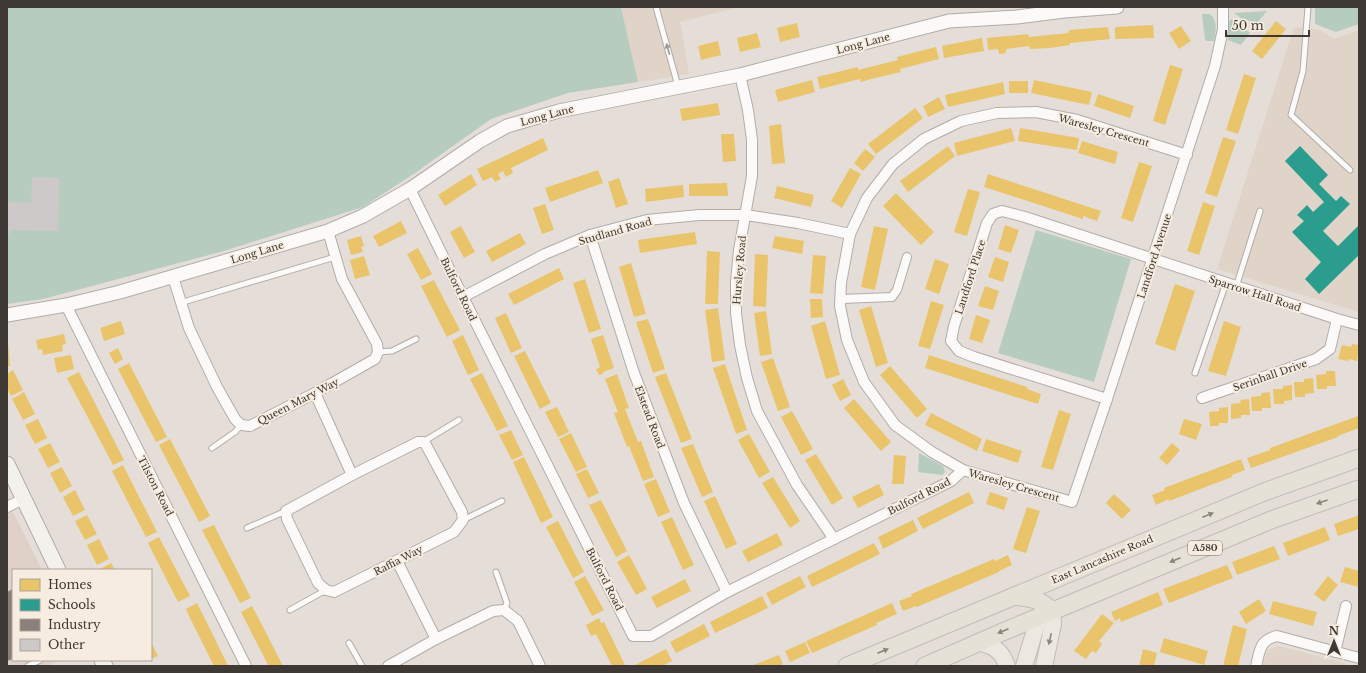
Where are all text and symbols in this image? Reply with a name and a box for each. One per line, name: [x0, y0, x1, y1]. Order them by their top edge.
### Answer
scale bar: [1226, 12, 1309, 38]
text: 50 m: [1232, 18, 1264, 33]
street label: Long Lane: [835, 30, 892, 57]
one-way arrow: [665, 43, 671, 55]
street label: Long Lane: [519, 102, 576, 129]
street label: Waresley Crescent: [1056, 111, 1151, 150]
street label: Landford Avenue: [1135, 212, 1174, 300]
street label: Studland Road: [577, 215, 653, 248]
street label: Hursley Road: [730, 235, 749, 305]
street label: Long Lane: [229, 238, 286, 267]
street label: Landford Place: [952, 238, 989, 316]
street label: Bulford Road: [438, 255, 480, 323]
street label: Sparrow Hall Road: [1207, 272, 1303, 315]
street label: Serinhall Drive: [1231, 357, 1309, 394]
street label: Queen Mary Way: [255, 375, 342, 428]
street label: Elstead Road: [632, 384, 668, 451]
street label: Tilston Road: [135, 454, 176, 519]
street label: Waresley Crescent: [966, 466, 1061, 505]
street label: Bulford Road: [886, 475, 953, 518]
one-way arrow: [1316, 500, 1328, 506]
one-way arrow: [1203, 512, 1215, 518]
street label: East Lancashire Road: [1049, 532, 1155, 587]
road number: A580: [1188, 541, 1222, 555]
street label: Raffia Way: [371, 542, 426, 578]
street label: Bulford Road: [583, 546, 626, 613]
one-way arrow: [1170, 557, 1181, 563]
legend: [12, 569, 152, 661]
text: Homes: [48, 577, 92, 592]
text: Schools: [48, 597, 95, 612]
text: Industry: [48, 617, 101, 632]
north arrow: [1314, 621, 1354, 661]
text: N: [1329, 624, 1340, 638]
one-way arrow: [997, 629, 1009, 635]
one-way arrow: [1046, 633, 1052, 645]
text: Other: [48, 637, 85, 652]
one-way arrow: [877, 648, 888, 654]

